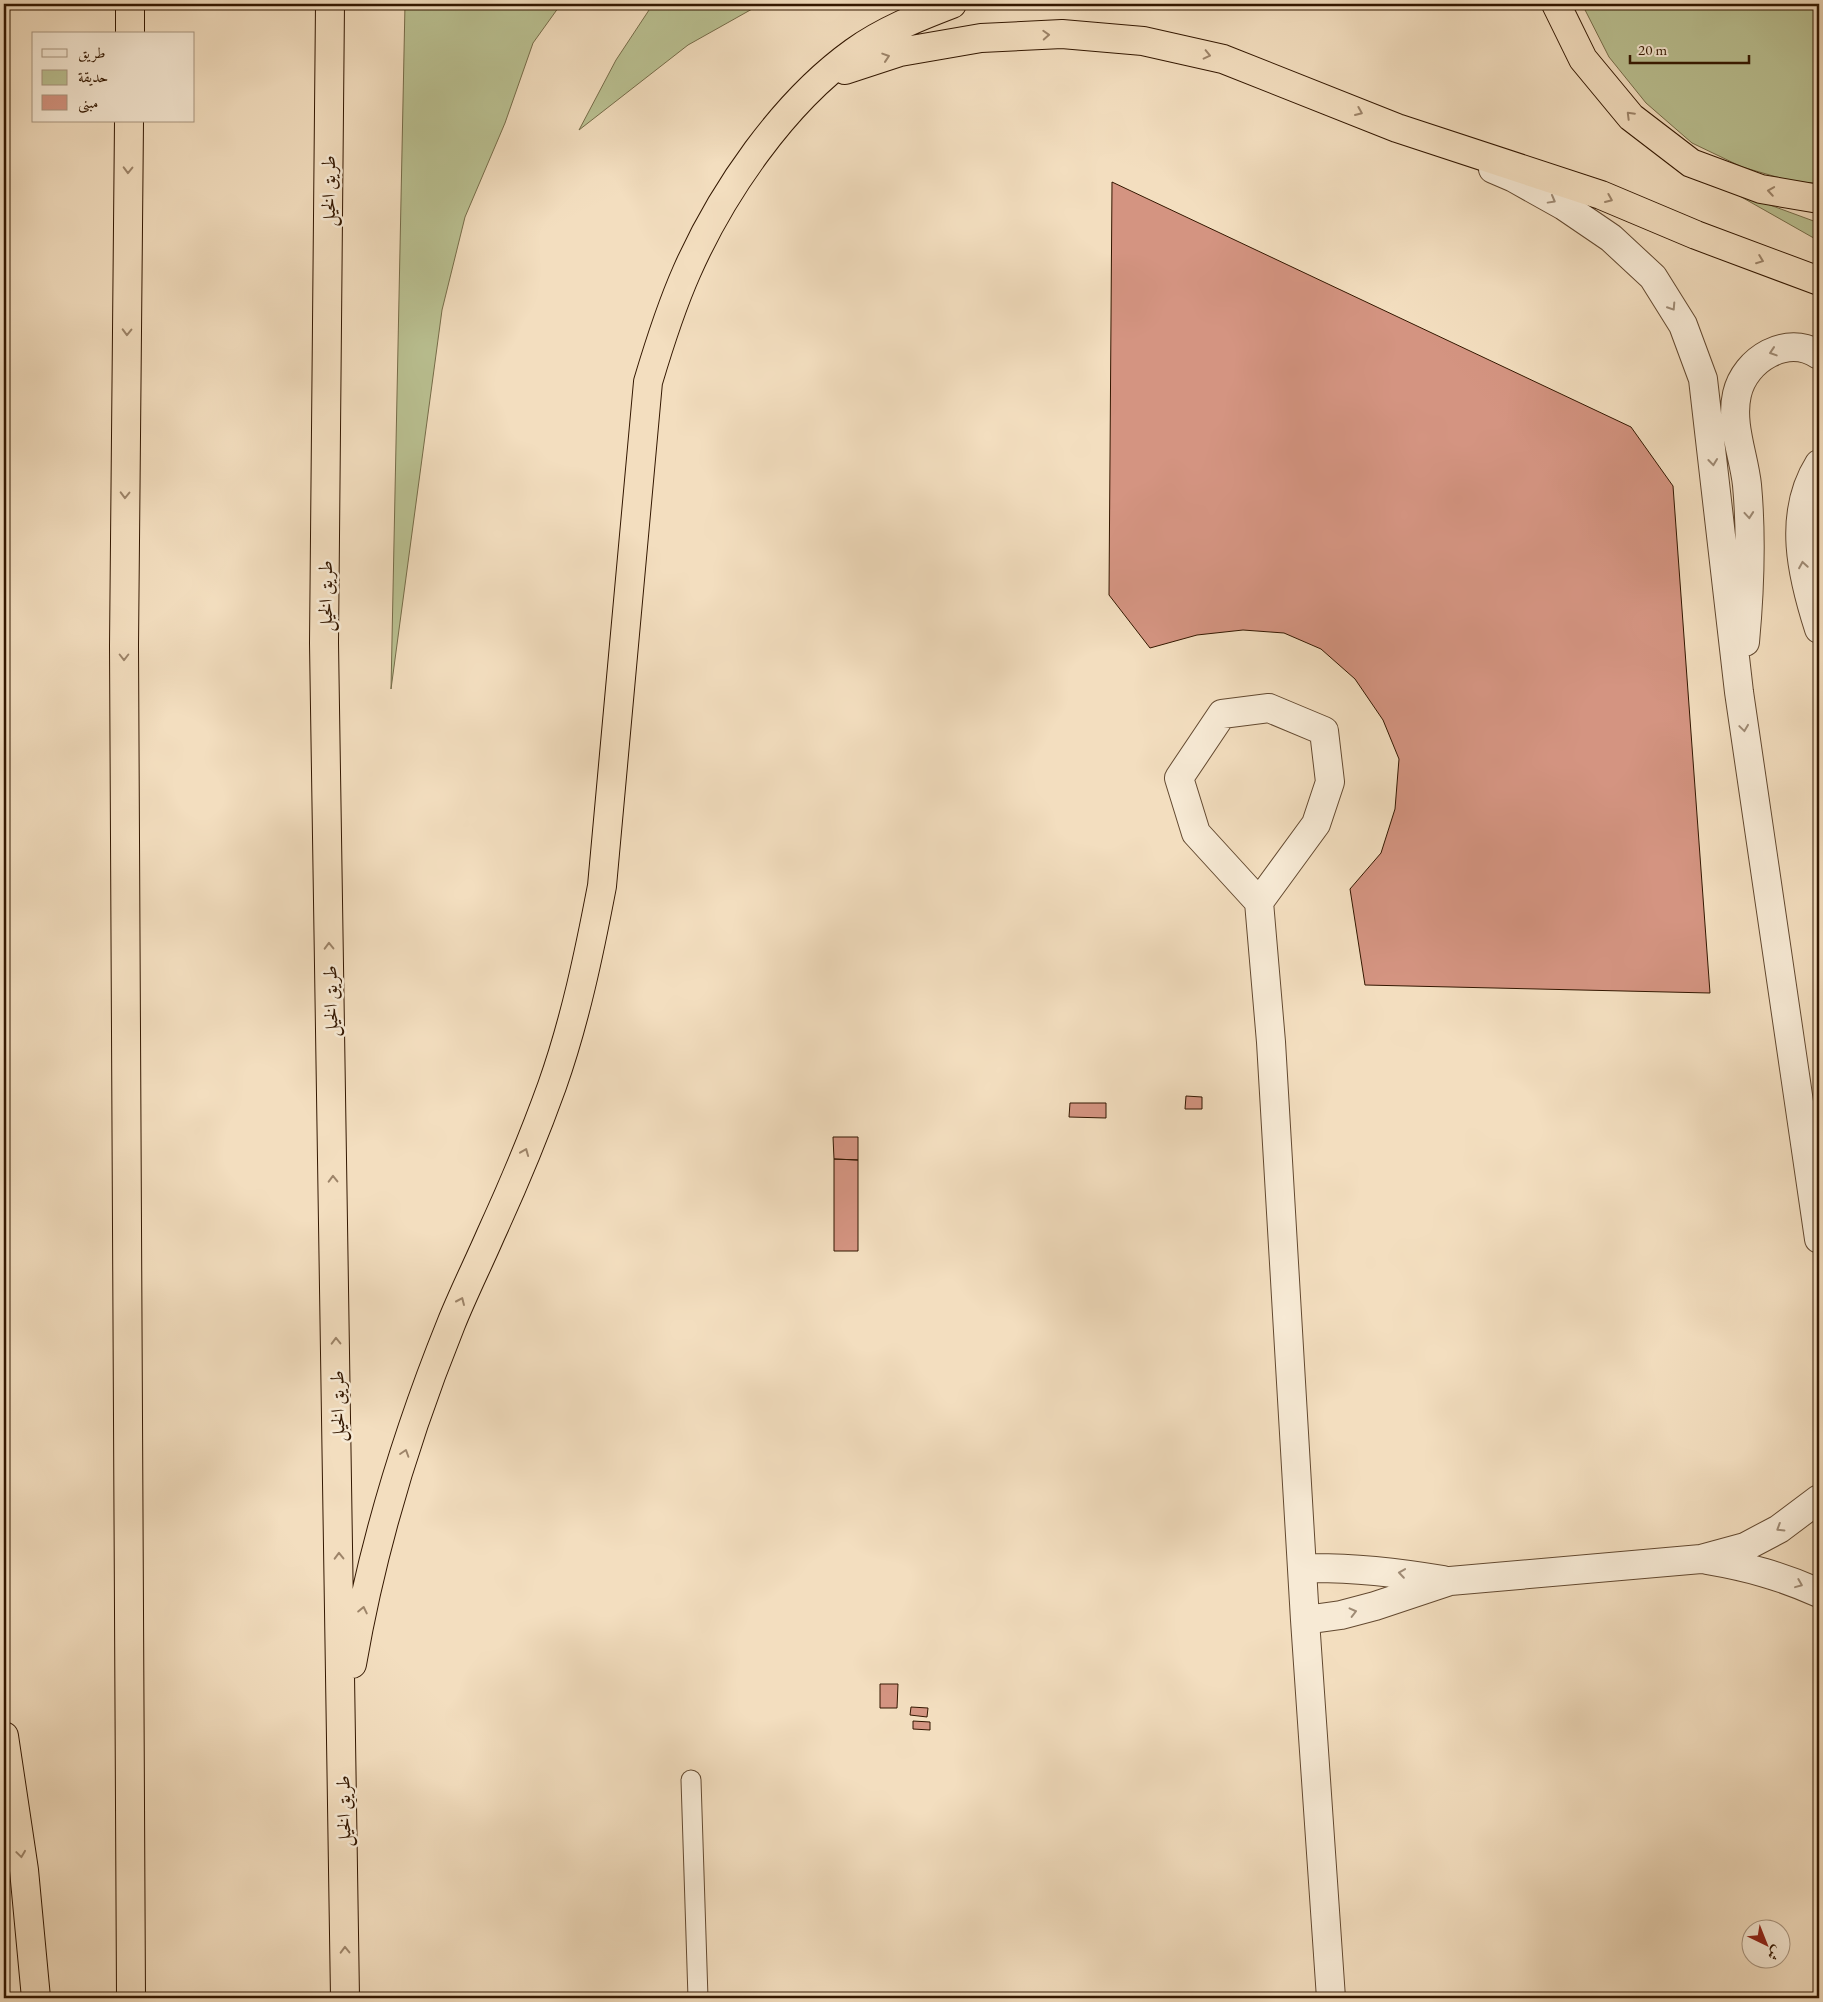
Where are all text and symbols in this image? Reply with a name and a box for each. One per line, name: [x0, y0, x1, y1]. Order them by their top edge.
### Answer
one-way arrow: [1042, 30, 1050, 40]
legend: [32, 32, 195, 122]
scale bar: [1630, 32, 1749, 64]
text: 20 m: [1638, 40, 1667, 59]
text: طريق: [78, 43, 105, 63]
one-way arrow: [1202, 49, 1211, 60]
one-way arrow: [881, 53, 889, 63]
text: حديقة: [78, 67, 108, 86]
text: مبنى: [78, 93, 98, 114]
one-way arrow: [1354, 106, 1363, 116]
one-way arrow: [1627, 112, 1636, 121]
street label: طريق الخيل: [316, 155, 342, 227]
one-way arrow: [123, 166, 133, 174]
one-way arrow: [1767, 187, 1776, 197]
one-way arrow: [1547, 193, 1556, 203]
one-way arrow: [1604, 193, 1613, 203]
one-way arrow: [1755, 254, 1764, 264]
one-way arrow: [1665, 302, 1675, 311]
one-way arrow: [122, 329, 132, 337]
one-way arrow: [1769, 346, 1777, 356]
one-way arrow: [1707, 458, 1718, 466]
one-way arrow: [120, 491, 131, 499]
one-way arrow: [1744, 511, 1755, 519]
street label: طريق الخيل: [313, 560, 339, 632]
one-way arrow: [1798, 561, 1808, 569]
one-way arrow: [119, 654, 129, 662]
one-way arrow: [1739, 723, 1749, 732]
one-way arrow: [324, 942, 334, 950]
street label: طريق الخيل: [317, 965, 345, 1037]
one-way arrow: [519, 1148, 530, 1157]
one-way arrow: [328, 1174, 338, 1182]
one-way arrow: [455, 1297, 465, 1306]
one-way arrow: [330, 1337, 341, 1345]
street label: طريق الخيل: [324, 1370, 352, 1442]
one-way arrow: [399, 1450, 409, 1458]
one-way arrow: [1776, 1522, 1786, 1531]
one-way arrow: [334, 1552, 344, 1560]
one-way arrow: [1397, 1569, 1406, 1579]
one-way arrow: [1794, 1578, 1803, 1588]
one-way arrow: [357, 1606, 368, 1615]
one-way arrow: [1349, 1607, 1358, 1618]
street label: طريق الخيل: [330, 1775, 358, 1847]
one-way arrow: [15, 1850, 26, 1858]
north arrow: [1740, 1920, 1790, 1970]
text: ش: [1764, 1942, 1786, 1965]
one-way arrow: [340, 1945, 350, 1953]

